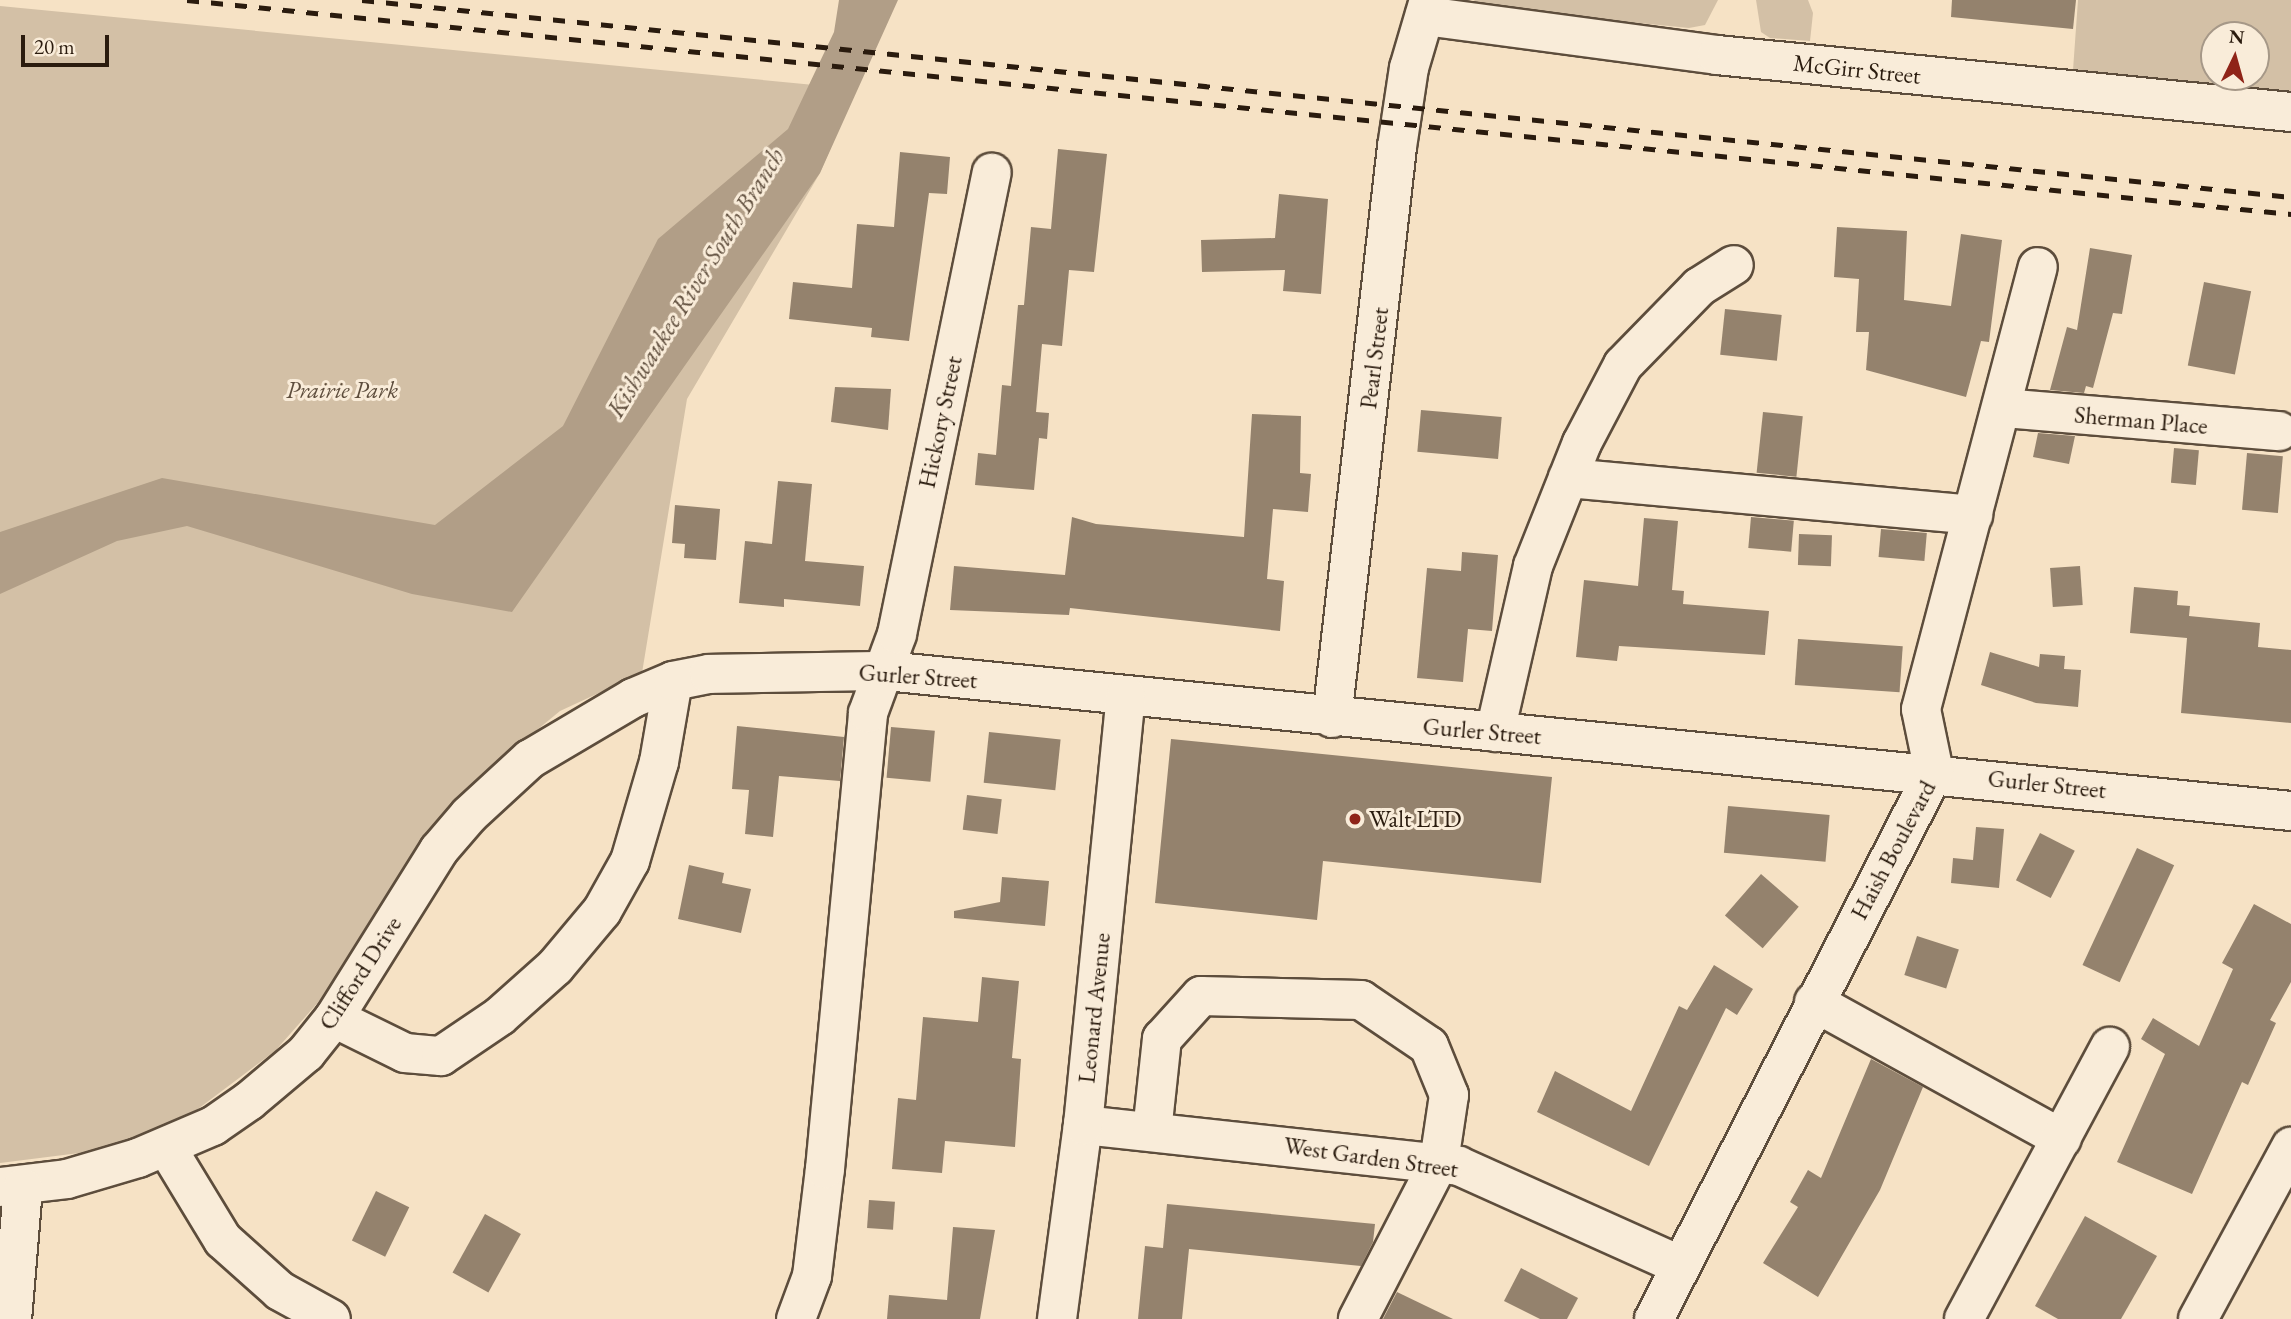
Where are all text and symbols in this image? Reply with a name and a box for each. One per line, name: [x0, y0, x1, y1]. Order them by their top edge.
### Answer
scale bar: [24, 21, 112, 65]
north arrow: [2200, 21, 2270, 91]
text: N: [2228, 23, 2245, 50]
text: 20 m: [34, 33, 75, 60]
street label: McGirr Street: [1792, 48, 1922, 90]
water label: Kishwaukee River South Branch: [600, 143, 792, 423]
street label: Pearl Street: [1353, 305, 1395, 411]
street label: Hickory Street: [912, 353, 968, 491]
park label: Prairie Park: [286, 376, 398, 404]
street label: Sherman Place: [2073, 400, 2209, 440]
street label: Gurler Street: [858, 657, 978, 695]
street label: Gurler Street: [1422, 711, 1542, 751]
street label: Gurler Street: [1986, 763, 2108, 805]
street label: Haish Boulevard: [1844, 776, 1942, 924]
place label: Walt LTD: [1369, 805, 1462, 833]
marker: Walt LTD: [1347, 811, 1363, 827]
street label: Clifford Drive: [313, 911, 407, 1035]
street label: Leonard Avenue: [1072, 931, 1116, 1085]
street label: West Garden Street: [1282, 1131, 1460, 1183]

